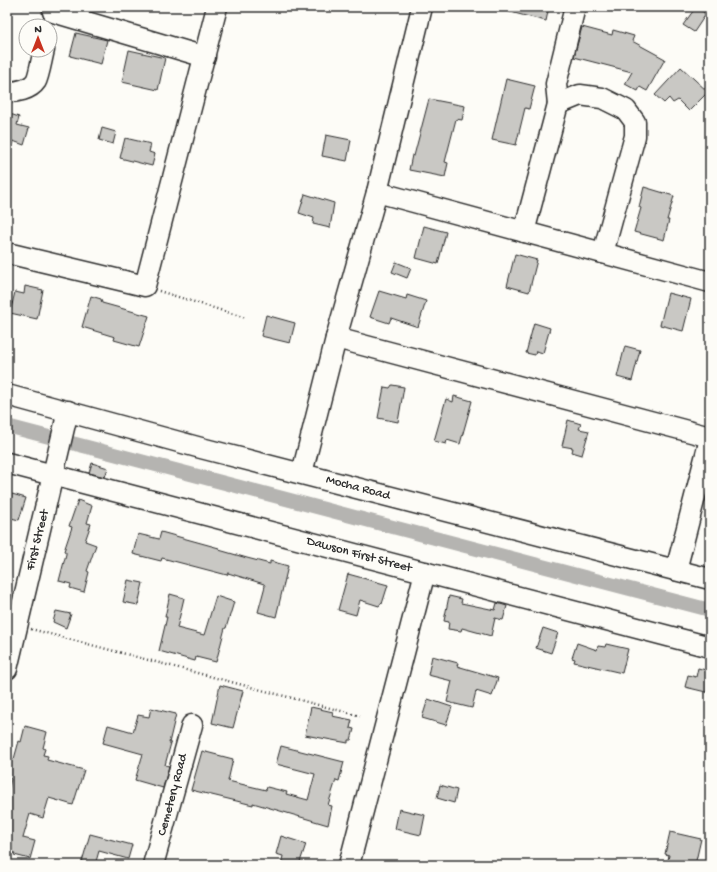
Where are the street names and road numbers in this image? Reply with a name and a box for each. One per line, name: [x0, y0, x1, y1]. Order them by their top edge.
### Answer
street label: Mocha Road: [324, 472, 393, 504]
street label: First Street: [23, 507, 53, 573]
street label: Dawson First Street: [304, 533, 415, 577]
street label: Cemetery Road: [155, 751, 191, 838]

